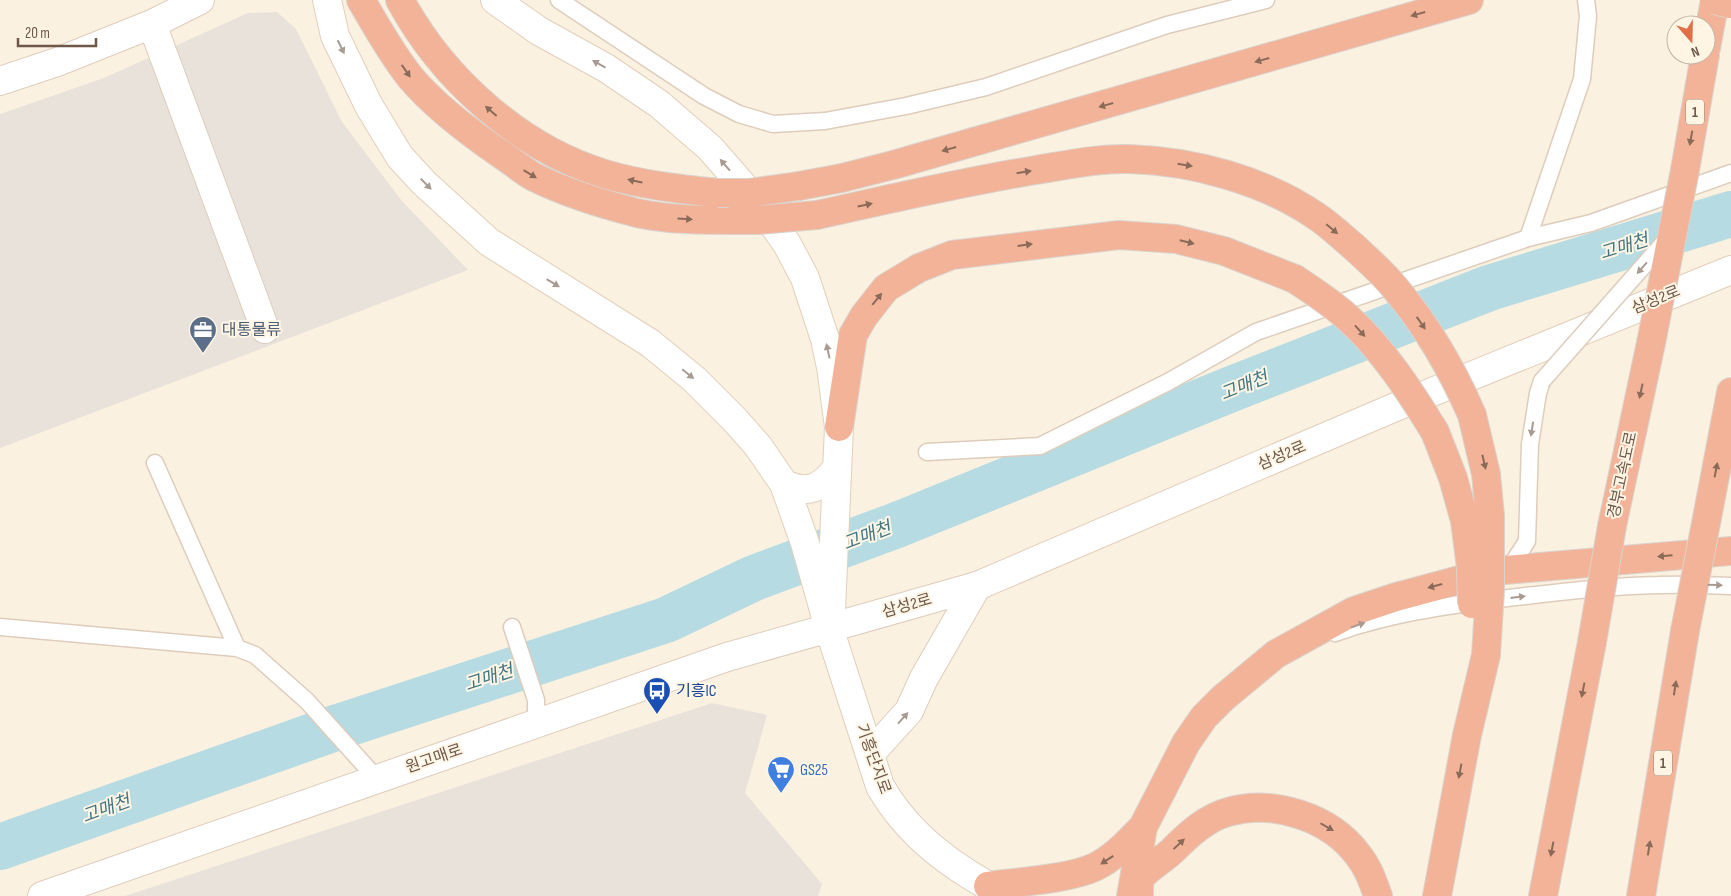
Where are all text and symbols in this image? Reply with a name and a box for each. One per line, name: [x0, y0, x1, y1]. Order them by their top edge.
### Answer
one-way arrow: [1410, 11, 1425, 19]
scale bar: [18, 15, 95, 47]
north arrow: [1666, 15, 1716, 65]
text: 20 m: [25, 24, 50, 43]
one-way arrow: [336, 39, 345, 54]
text: N: [1689, 42, 1702, 61]
one-way arrow: [1254, 56, 1269, 64]
one-way arrow: [591, 60, 606, 68]
one-way arrow: [401, 64, 411, 77]
road number: 1: [1686, 100, 1704, 124]
one-way arrow: [1098, 101, 1113, 109]
one-way arrow: [484, 105, 497, 116]
one-way arrow: [1686, 130, 1694, 146]
one-way arrow: [942, 146, 957, 154]
one-way arrow: [719, 159, 730, 172]
one-way arrow: [1177, 162, 1193, 170]
one-way arrow: [1016, 168, 1032, 176]
one-way arrow: [524, 169, 537, 178]
one-way arrow: [626, 177, 642, 185]
one-way arrow: [419, 178, 431, 190]
one-way arrow: [857, 200, 873, 208]
one-way arrow: [677, 215, 693, 223]
one-way arrow: [1326, 223, 1338, 235]
water label: 고매천: [1597, 229, 1653, 264]
one-way arrow: [1179, 238, 1194, 246]
one-way arrow: [1018, 241, 1034, 249]
one-way arrow: [1636, 261, 1647, 274]
one-way arrow: [547, 279, 560, 288]
street label: 삼성2로: [1629, 282, 1683, 318]
one-way arrow: [872, 292, 882, 306]
office icon: 대통물류: [188, 315, 218, 354]
one-way arrow: [1416, 316, 1426, 330]
place label: 대통물류: [222, 321, 281, 340]
one-way arrow: [1354, 325, 1366, 337]
one-way arrow: [823, 342, 831, 358]
water label: 고매천: [1217, 366, 1273, 405]
one-way arrow: [681, 368, 694, 379]
one-way arrow: [1636, 383, 1644, 399]
one-way arrow: [1528, 421, 1536, 437]
street label: 경부고속도로: [1605, 430, 1642, 520]
street label: 삼성2로: [1255, 437, 1309, 475]
one-way arrow: [1480, 455, 1488, 470]
one-way arrow: [1712, 462, 1720, 478]
water label: 고매천: [840, 516, 896, 555]
one-way arrow: [1657, 552, 1673, 560]
one-way arrow: [1707, 581, 1723, 589]
one-way arrow: [1428, 582, 1443, 590]
street label: 삼성2로: [880, 590, 934, 622]
one-way arrow: [1510, 593, 1526, 601]
one-way arrow: [1351, 621, 1366, 629]
water label: 고매천: [462, 660, 518, 696]
bus stop icon: 기흥IC: [642, 676, 672, 715]
one-way arrow: [1672, 679, 1680, 695]
place label: 기흥IC: [676, 682, 717, 701]
one-way arrow: [1579, 682, 1587, 697]
one-way arrow: [897, 712, 909, 724]
street label: 기흥단지로: [851, 721, 895, 797]
street label: 원고매로: [403, 740, 465, 778]
road number: 1: [1654, 750, 1672, 776]
supermarket icon: GS25: [766, 755, 796, 794]
place label: GS25: [800, 761, 828, 780]
one-way arrow: [1456, 764, 1464, 779]
water label: 고매천: [79, 790, 135, 827]
one-way arrow: [1320, 822, 1334, 831]
one-way arrow: [1173, 838, 1185, 850]
one-way arrow: [1645, 840, 1653, 856]
one-way arrow: [1548, 842, 1556, 858]
one-way arrow: [1100, 855, 1114, 865]

